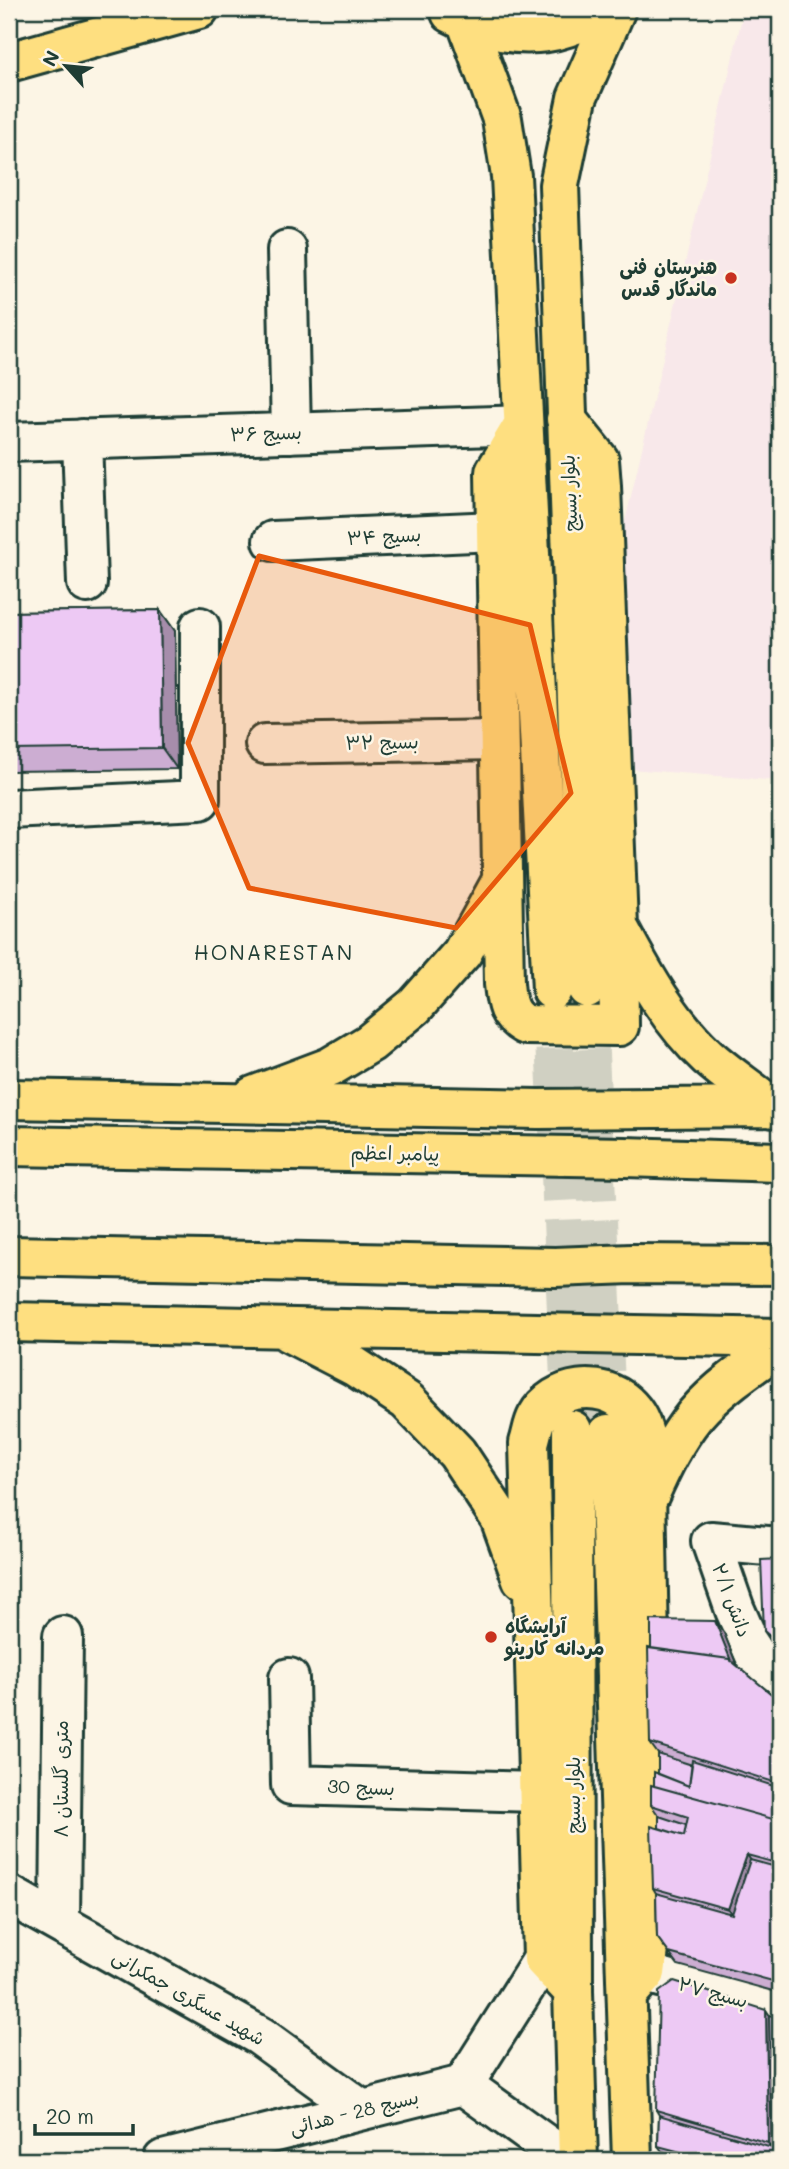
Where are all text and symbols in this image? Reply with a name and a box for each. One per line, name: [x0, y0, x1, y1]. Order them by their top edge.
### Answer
north arrow: [32, 32, 102, 102]
text: N: [36, 46, 65, 70]
place label: هنرستان فنی ماندگار قدس: [620, 254, 717, 301]
marker: هنرستان فنی ماندگار قدس: [723, 270, 739, 286]
street label: بسیج ۳۶: [230, 419, 302, 447]
street label: بلوار بسیج: [555, 454, 583, 532]
street label: بسیج ۳۴: [346, 521, 422, 551]
street label: بسیج ۳۲: [345, 728, 419, 756]
district label: HONARESTAN: [194, 938, 354, 965]
street label: پیامبر اعظم: [350, 1139, 440, 1169]
street label: دانش ۲/۱: [707, 1559, 758, 1640]
place label: آرایشگاه مردانه کارینو: [503, 1613, 605, 1662]
marker: آرایشگاه مردانه کارینو: [483, 1629, 499, 1645]
street label: ۸ متری گلستان: [48, 1720, 73, 1838]
street label: بلوار بسیج: [560, 1757, 586, 1833]
street label: بسیج 30: [327, 1773, 395, 1801]
street label: شهید عسگری جمکرانی: [108, 1943, 270, 2051]
street label: بسیج ۲۷: [675, 1970, 751, 2014]
street label: بسیج 28 - هدائی: [287, 2083, 421, 2141]
scale bar: [35, 2092, 133, 2136]
text: 20 m: [46, 2102, 94, 2129]

